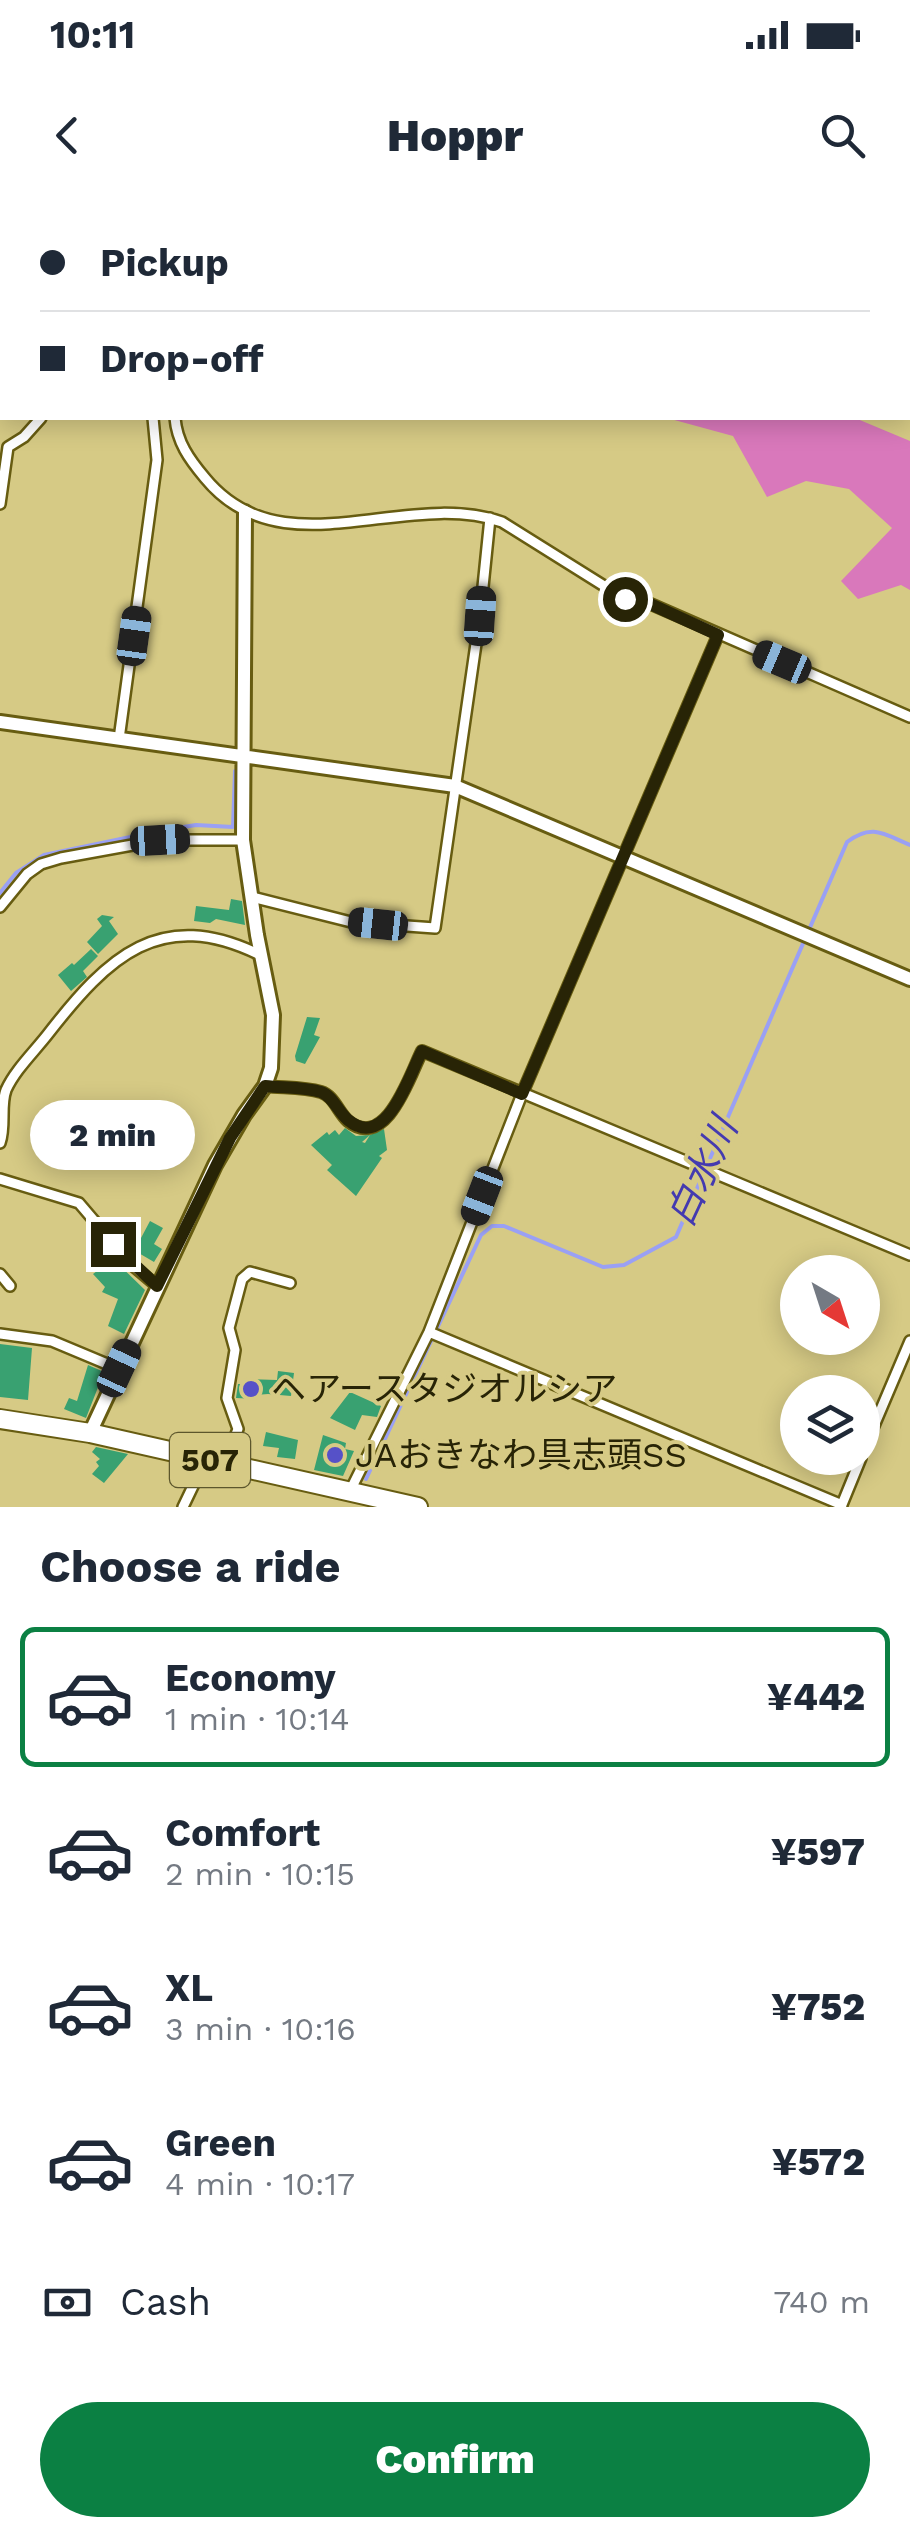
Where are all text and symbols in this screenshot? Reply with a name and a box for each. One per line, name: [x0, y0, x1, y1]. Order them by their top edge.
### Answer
text: 10:11: [50, 13, 135, 57]
icon: back: [40, 108, 95, 163]
icon: search: [815, 108, 870, 163]
text: Hoppr: [387, 109, 523, 162]
text: Pickup: [100, 241, 229, 285]
text: Drop-off: [100, 337, 264, 381]
route start: [603, 577, 648, 622]
car: [463, 585, 497, 647]
car: [115, 604, 153, 668]
car: [749, 636, 815, 688]
car: [129, 823, 191, 857]
car: [347, 906, 409, 942]
callout: 2 min: [31, 1099, 196, 1169]
water label: 白水川: [658, 1107, 748, 1233]
text: 2 min: [69, 1116, 156, 1154]
car: [457, 1163, 507, 1229]
route end: [91, 1222, 136, 1267]
north arrow: [780, 1255, 880, 1355]
map controls: [780, 1255, 880, 1475]
car: [93, 1334, 145, 1402]
place label: ヘアースタジオルシア: [271, 1368, 617, 1410]
button: layers: [780, 1375, 880, 1475]
marker: ヘアースタジオルシア: [240, 1378, 262, 1400]
road number: 507: [170, 1433, 250, 1487]
place label: JAおきなわ具志頭SS: [355, 1434, 687, 1476]
marker: JAおきなわ具志頭SS: [324, 1444, 346, 1466]
text: Choose a ride: [40, 1540, 340, 1593]
icon: car: [45, 1652, 135, 1742]
text: Economy: [165, 1656, 336, 1700]
text: ¥442: [767, 1675, 865, 1719]
text: 1 min · 10:14: [165, 1700, 350, 1738]
icon: car: [45, 1807, 135, 1897]
text: Comfort: [165, 1811, 320, 1855]
text: ¥597: [771, 1830, 865, 1874]
text: 2 min · 10:15: [165, 1855, 355, 1893]
icon: car: [45, 1962, 135, 2052]
text: XL: [165, 1966, 213, 2010]
text: ¥752: [771, 1985, 865, 2029]
text: 3 min · 10:16: [165, 2010, 356, 2048]
icon: car: [45, 2117, 135, 2207]
text: Green: [165, 2121, 276, 2165]
text: ¥572: [772, 2140, 865, 2184]
text: 4 min · 10:17: [165, 2165, 355, 2203]
icon: cash: [40, 2275, 95, 2330]
text: Cash: [120, 2280, 211, 2324]
text: 740 m: [773, 2283, 870, 2321]
button: Confirm: [40, 2402, 870, 2517]

